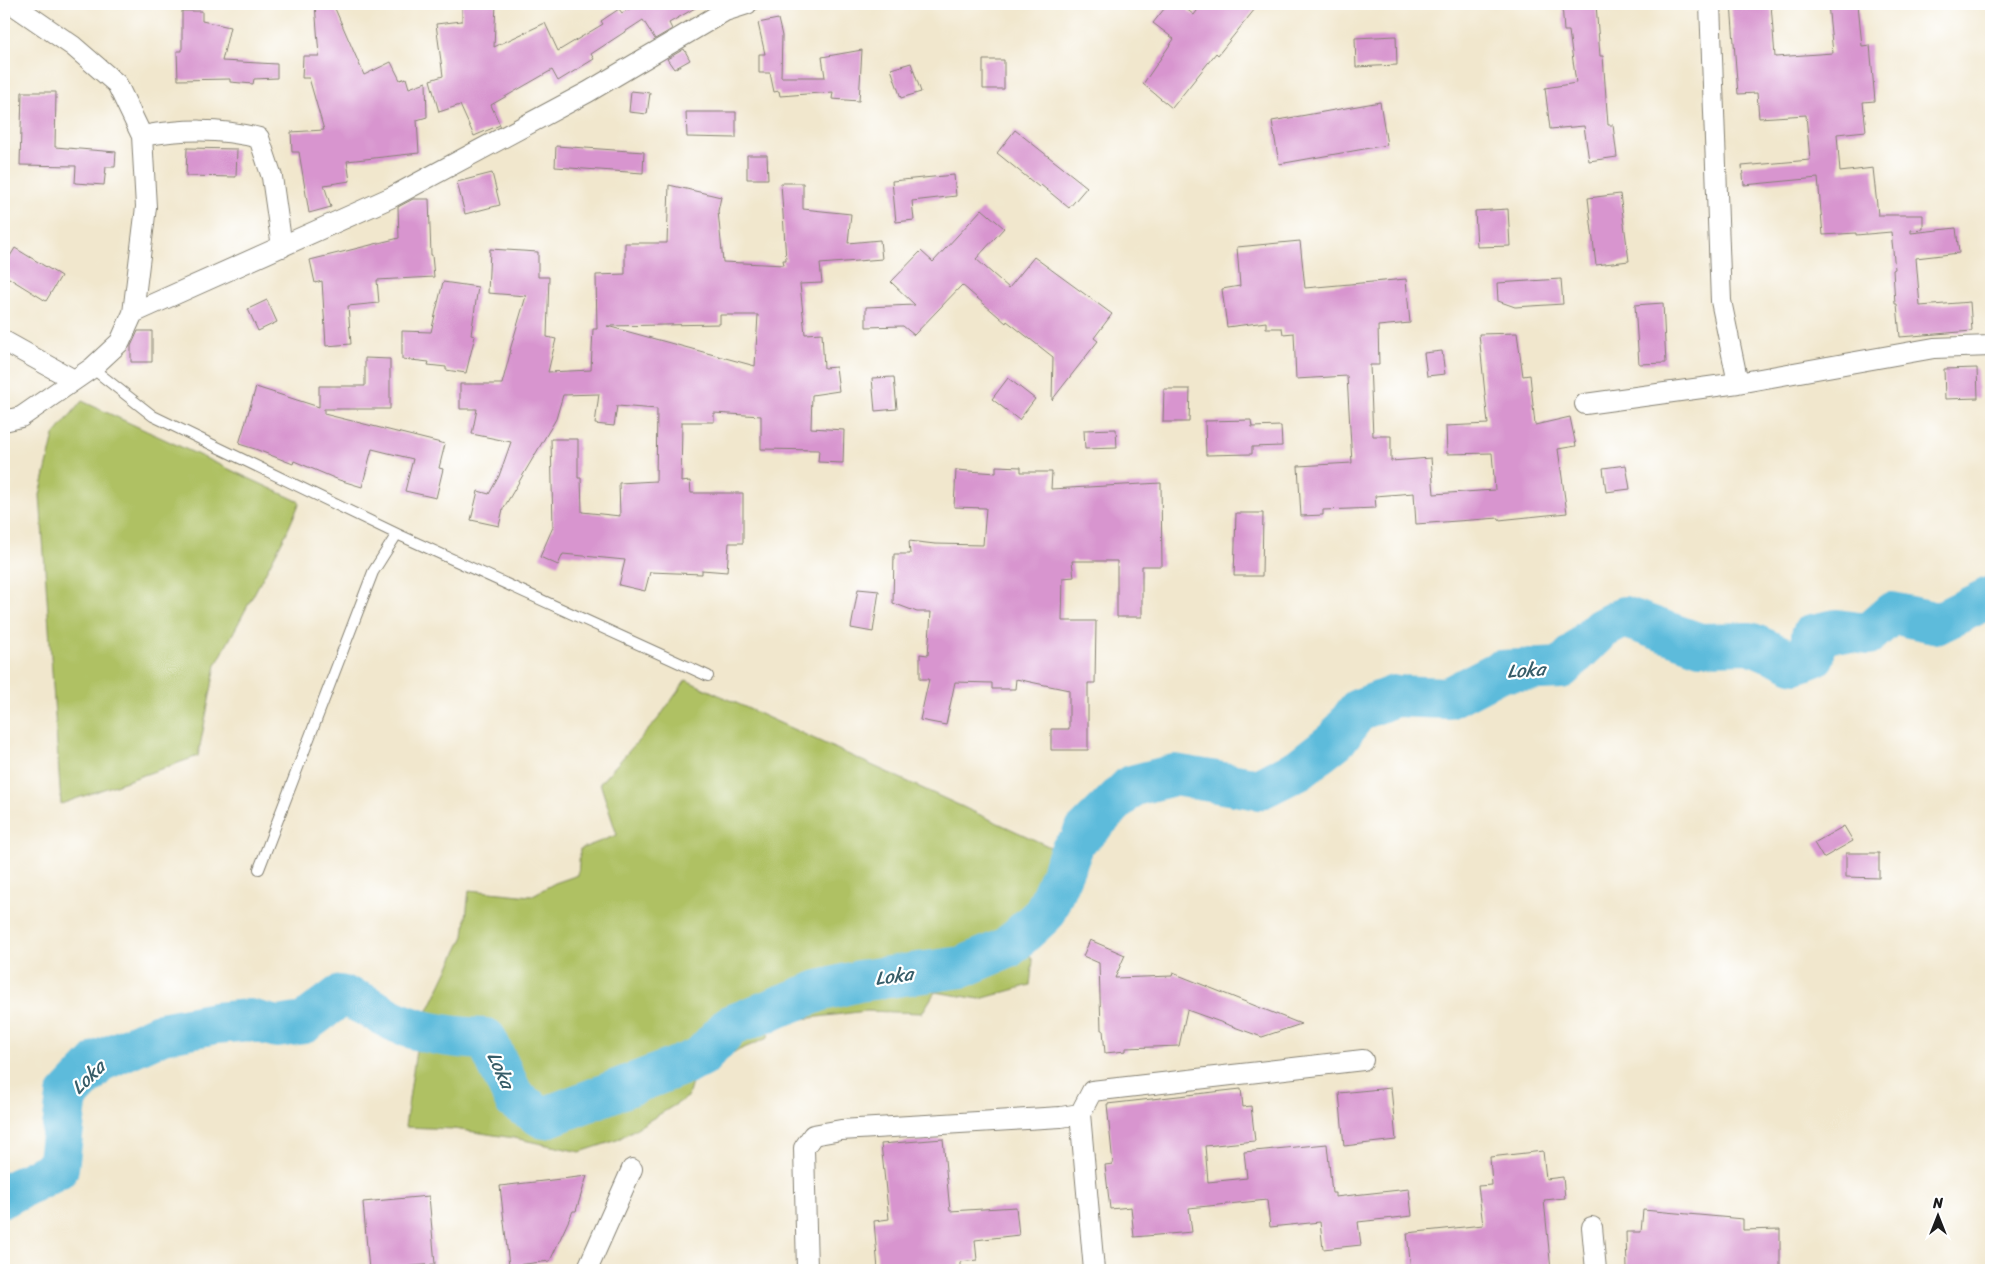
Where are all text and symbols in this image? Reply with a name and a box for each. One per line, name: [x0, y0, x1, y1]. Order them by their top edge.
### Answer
water label: Loka: [1506, 652, 1549, 688]
water label: Loka: [873, 957, 918, 995]
water label: Loka: [478, 1046, 525, 1096]
water label: Loka: [63, 1050, 115, 1102]
text: N: [1932, 1191, 1943, 1216]
north arrow: [1912, 1192, 1962, 1242]

